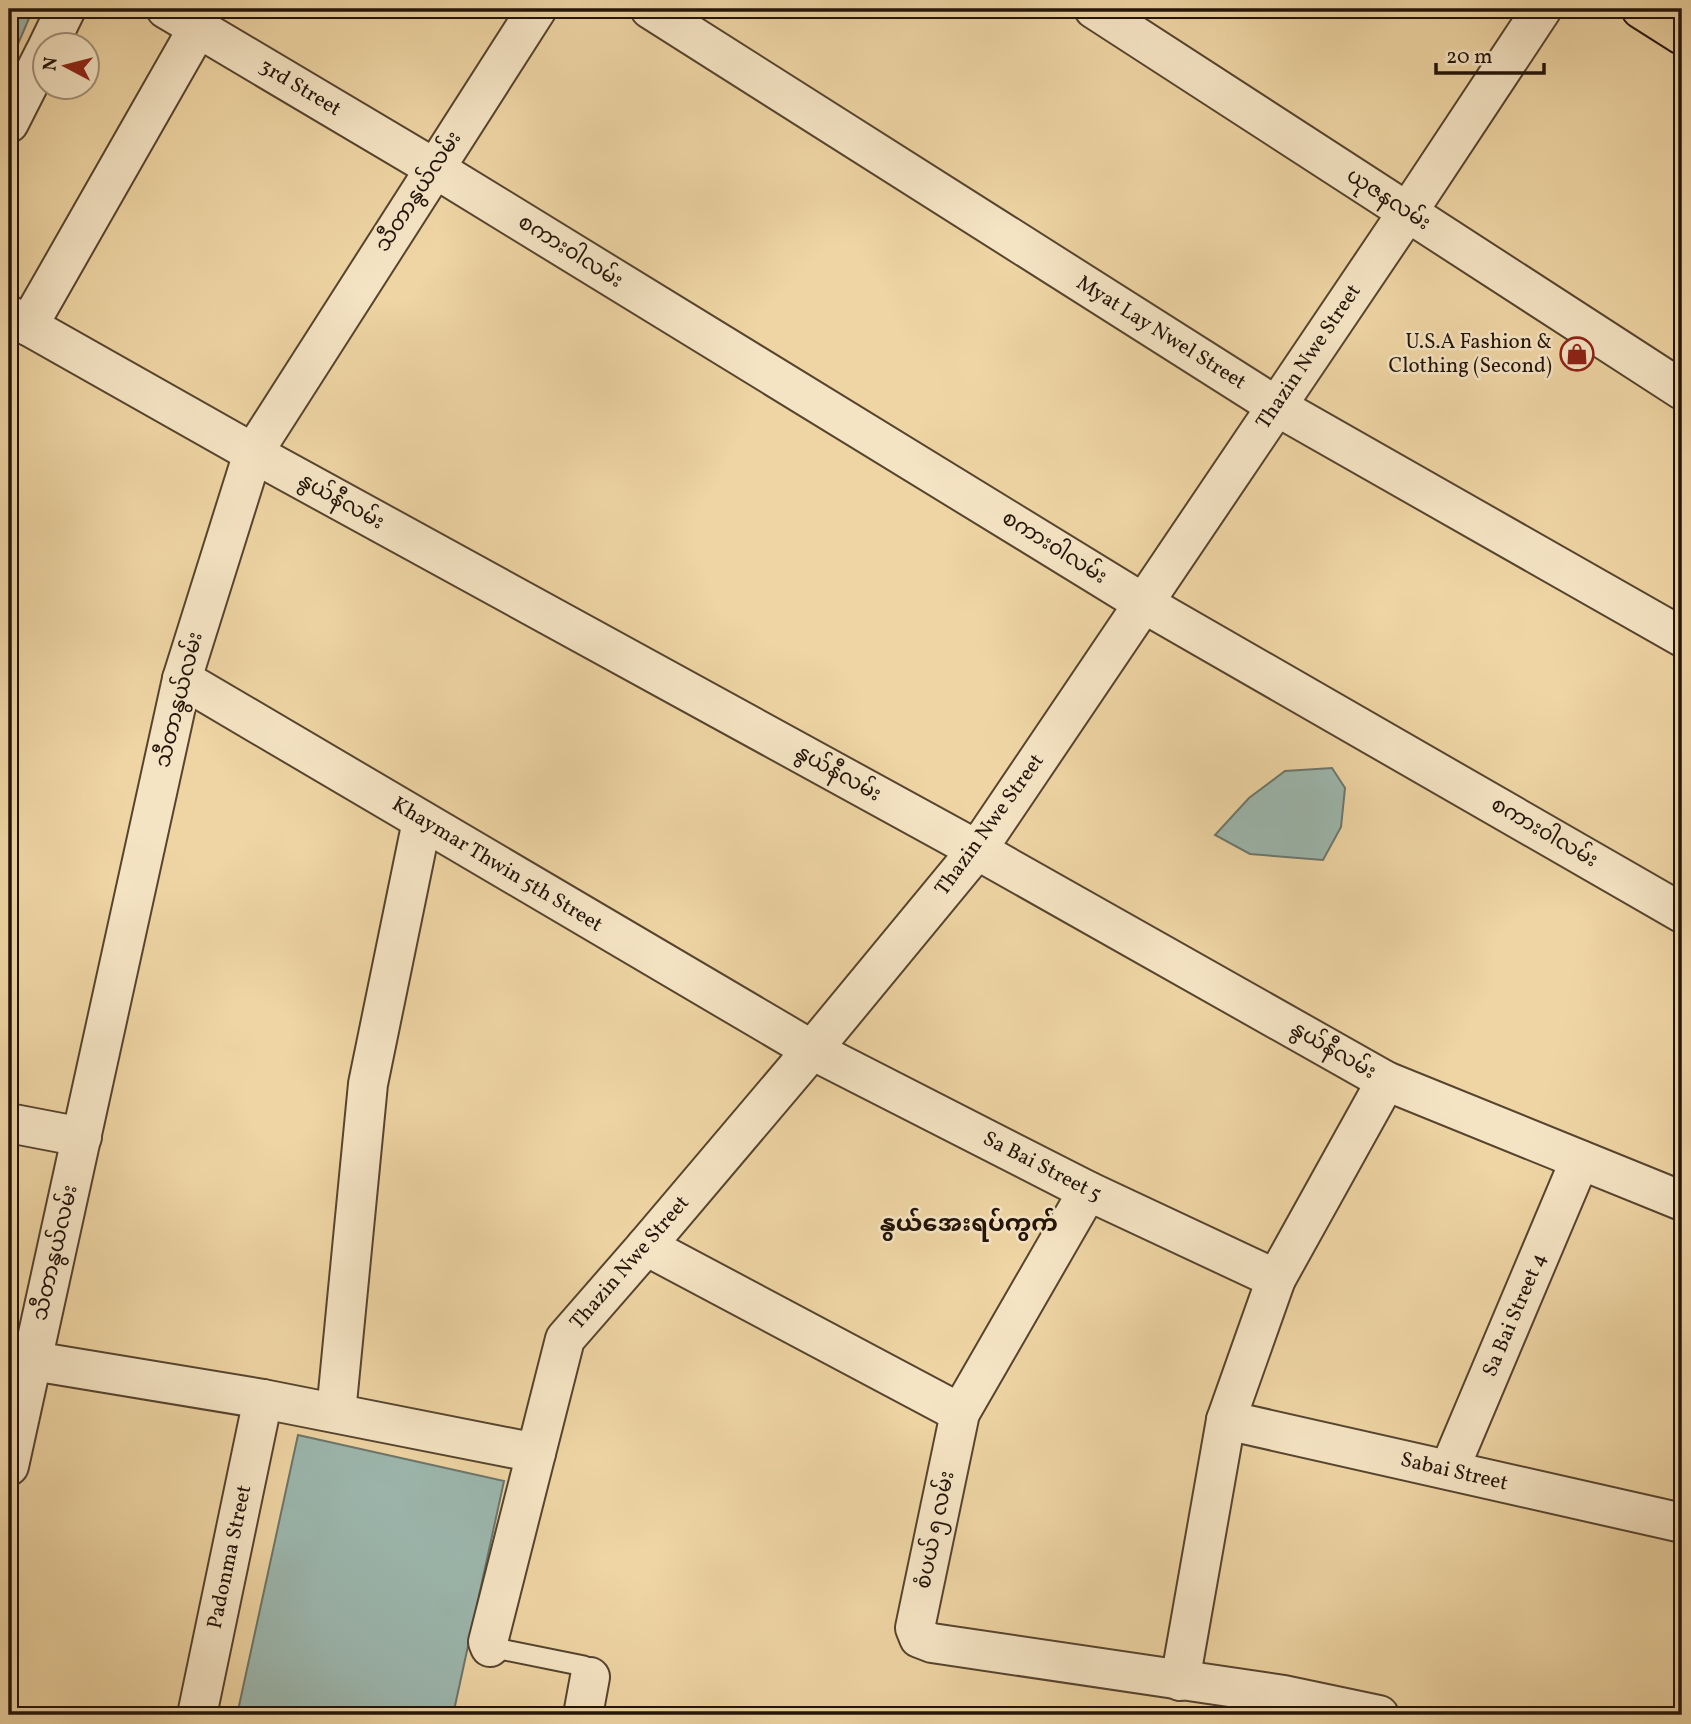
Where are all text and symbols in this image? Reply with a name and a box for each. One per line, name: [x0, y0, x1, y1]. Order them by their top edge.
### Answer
north arrow: [32, 32, 102, 102]
scale bar: [1436, 32, 1544, 76]
text: 20 m: [1446, 43, 1492, 72]
street label: 3rd Street: [254, 52, 346, 124]
text: N: [37, 56, 65, 73]
street label: သီတာနွယ်လမ်း: [367, 124, 469, 258]
street label: ယုဇနလမ်း: [1340, 159, 1437, 239]
street label: စကား၀ါလမ်း: [512, 206, 630, 296]
street label: Myat Lay Nwel Street: [1071, 269, 1251, 397]
street label: Thazin Nwe Street: [1250, 279, 1368, 435]
place label: U.S.A Fashion & Clothing (Second): [1388, 328, 1552, 381]
shop icon: U.S.A Fashion & Clothing (Second): [1558, 335, 1596, 373]
street label: နွယ်နီလမ်း: [292, 464, 391, 538]
street label: စကား၀ါလမ်း: [996, 502, 1114, 592]
street label: သီတာနွယ်လမ်း: [146, 628, 211, 771]
street label: နွယ်နီလမ်း: [789, 736, 888, 810]
street label: Thazin Nwe Street: [929, 748, 1051, 902]
street label: စကား၀ါလမ်း: [1485, 788, 1604, 875]
street label: Khaymar Thwin 5th Street: [386, 790, 608, 940]
street label: နွယ်နီလမ်း: [1285, 1012, 1382, 1088]
street label: Sa Bai Street 5: [978, 1125, 1106, 1209]
street label: သီတာနွယ်လမ်း: [23, 1181, 86, 1324]
street label: Thazin Nwe Street: [564, 1190, 696, 1336]
district label: နွယ်အေးရပ်ကွက်: [880, 1207, 1058, 1242]
street label: Sa Bai Street 4: [1476, 1249, 1554, 1381]
street label: Sabai Street: [1397, 1446, 1511, 1498]
street label: စံပယ် ၅ လမ်း: [906, 1468, 964, 1592]
street label: Padonma Street: [201, 1482, 259, 1632]

